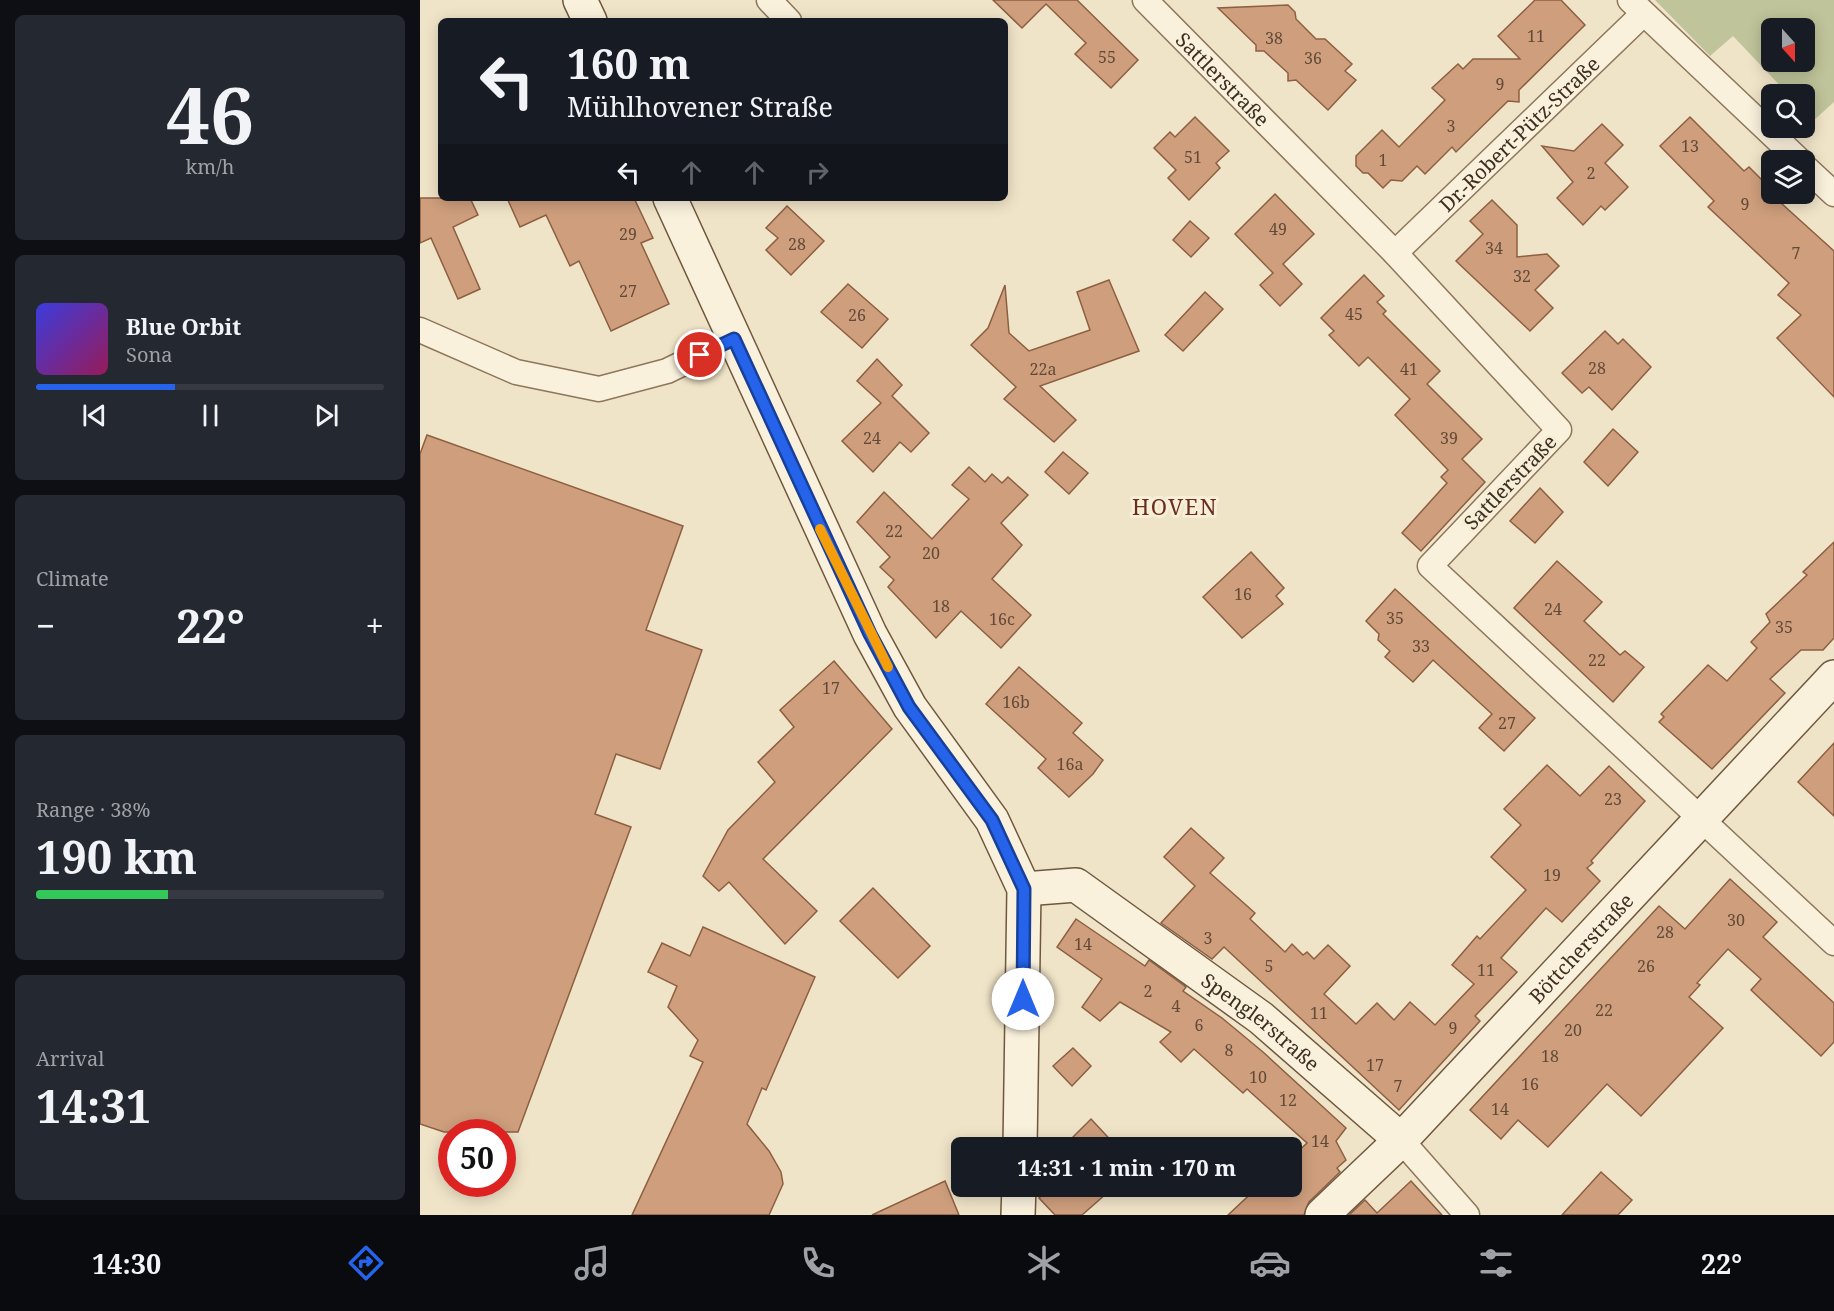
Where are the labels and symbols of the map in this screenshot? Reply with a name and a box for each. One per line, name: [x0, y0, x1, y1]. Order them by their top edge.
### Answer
north arrow: [1761, 18, 1815, 72]
house number: 11: [1527, 25, 1545, 47]
street label: Sattlerstraße: [1170, 26, 1276, 132]
house number: 38: [1265, 27, 1283, 49]
house number: 55: [1098, 46, 1116, 68]
house number: 36: [1304, 47, 1322, 69]
street label: Dr.-Robert-Pütz-Straße: [1433, 50, 1605, 217]
house number: 9: [1496, 73, 1504, 95]
house number: 3: [1447, 115, 1456, 137]
house number: 13: [1681, 135, 1699, 157]
house number: 51: [1184, 146, 1202, 168]
house number: 1: [1379, 149, 1387, 171]
house number: 2: [1587, 162, 1595, 184]
house number: 9: [1741, 193, 1749, 215]
house number: 49: [1269, 218, 1287, 240]
house number: 29: [619, 223, 637, 245]
house number: 28: [788, 233, 806, 255]
house number: 34: [1485, 237, 1503, 259]
house number: 7: [1792, 242, 1801, 264]
house number: 32: [1513, 265, 1531, 287]
house number: 27: [619, 280, 637, 302]
house number: 45: [1345, 303, 1363, 325]
house number: 26: [848, 304, 866, 326]
pin: [674, 329, 725, 380]
house number: 28: [1588, 357, 1606, 379]
house number: 22a: [1030, 358, 1056, 380]
house number: 41: [1400, 358, 1418, 380]
house number: 24: [863, 427, 881, 449]
house number: 39: [1440, 427, 1458, 449]
street label: Sattlerstraße: [1458, 429, 1562, 535]
district label: HOVEN: [1132, 491, 1218, 521]
house number: 22: [885, 520, 903, 542]
house number: 20: [922, 542, 940, 564]
house number: 16: [1234, 583, 1252, 605]
house number: 18: [932, 595, 950, 617]
house number: 24: [1544, 598, 1562, 620]
house number: 35: [1386, 607, 1404, 629]
house number: 16c: [989, 608, 1015, 630]
house number: 35: [1775, 616, 1793, 638]
house number: 33: [1412, 635, 1430, 657]
house number: 22: [1588, 649, 1606, 671]
house number: 17: [822, 677, 840, 699]
house number: 16b: [1002, 691, 1030, 713]
house number: 27: [1498, 712, 1516, 734]
house number: 16a: [1057, 753, 1083, 775]
house number: 23: [1604, 788, 1622, 810]
house number: 19: [1543, 864, 1561, 886]
street label: Böttcherstraße: [1523, 887, 1639, 1009]
house number: 30: [1727, 909, 1745, 931]
house number: 28: [1656, 921, 1674, 943]
house number: 3: [1204, 927, 1213, 949]
house number: 14: [1074, 933, 1092, 955]
house number: 5: [1265, 955, 1273, 977]
house number: 26: [1637, 955, 1655, 977]
house number: 11: [1477, 959, 1495, 981]
street label: Spenglerstraße: [1196, 966, 1326, 1077]
position arrow: [991, 967, 1055, 1031]
house number: 2: [1144, 980, 1152, 1002]
house number: 4: [1172, 995, 1181, 1017]
house number: 22: [1595, 999, 1613, 1021]
house number: 11: [1310, 1002, 1328, 1024]
house number: 6: [1195, 1014, 1204, 1036]
house number: 9: [1449, 1017, 1457, 1039]
house number: 20: [1564, 1019, 1582, 1041]
house number: 8: [1225, 1039, 1234, 1061]
house number: 18: [1541, 1045, 1559, 1067]
house number: 17: [1366, 1054, 1384, 1076]
house number: 10: [1249, 1066, 1267, 1088]
house number: 16: [1521, 1073, 1539, 1095]
house number: 7: [1394, 1075, 1403, 1097]
house number: 12: [1279, 1089, 1297, 1111]
house number: 14: [1491, 1098, 1509, 1120]
speed limit sign: 50: [438, 1119, 516, 1197]
house number: 14: [1311, 1130, 1329, 1152]

